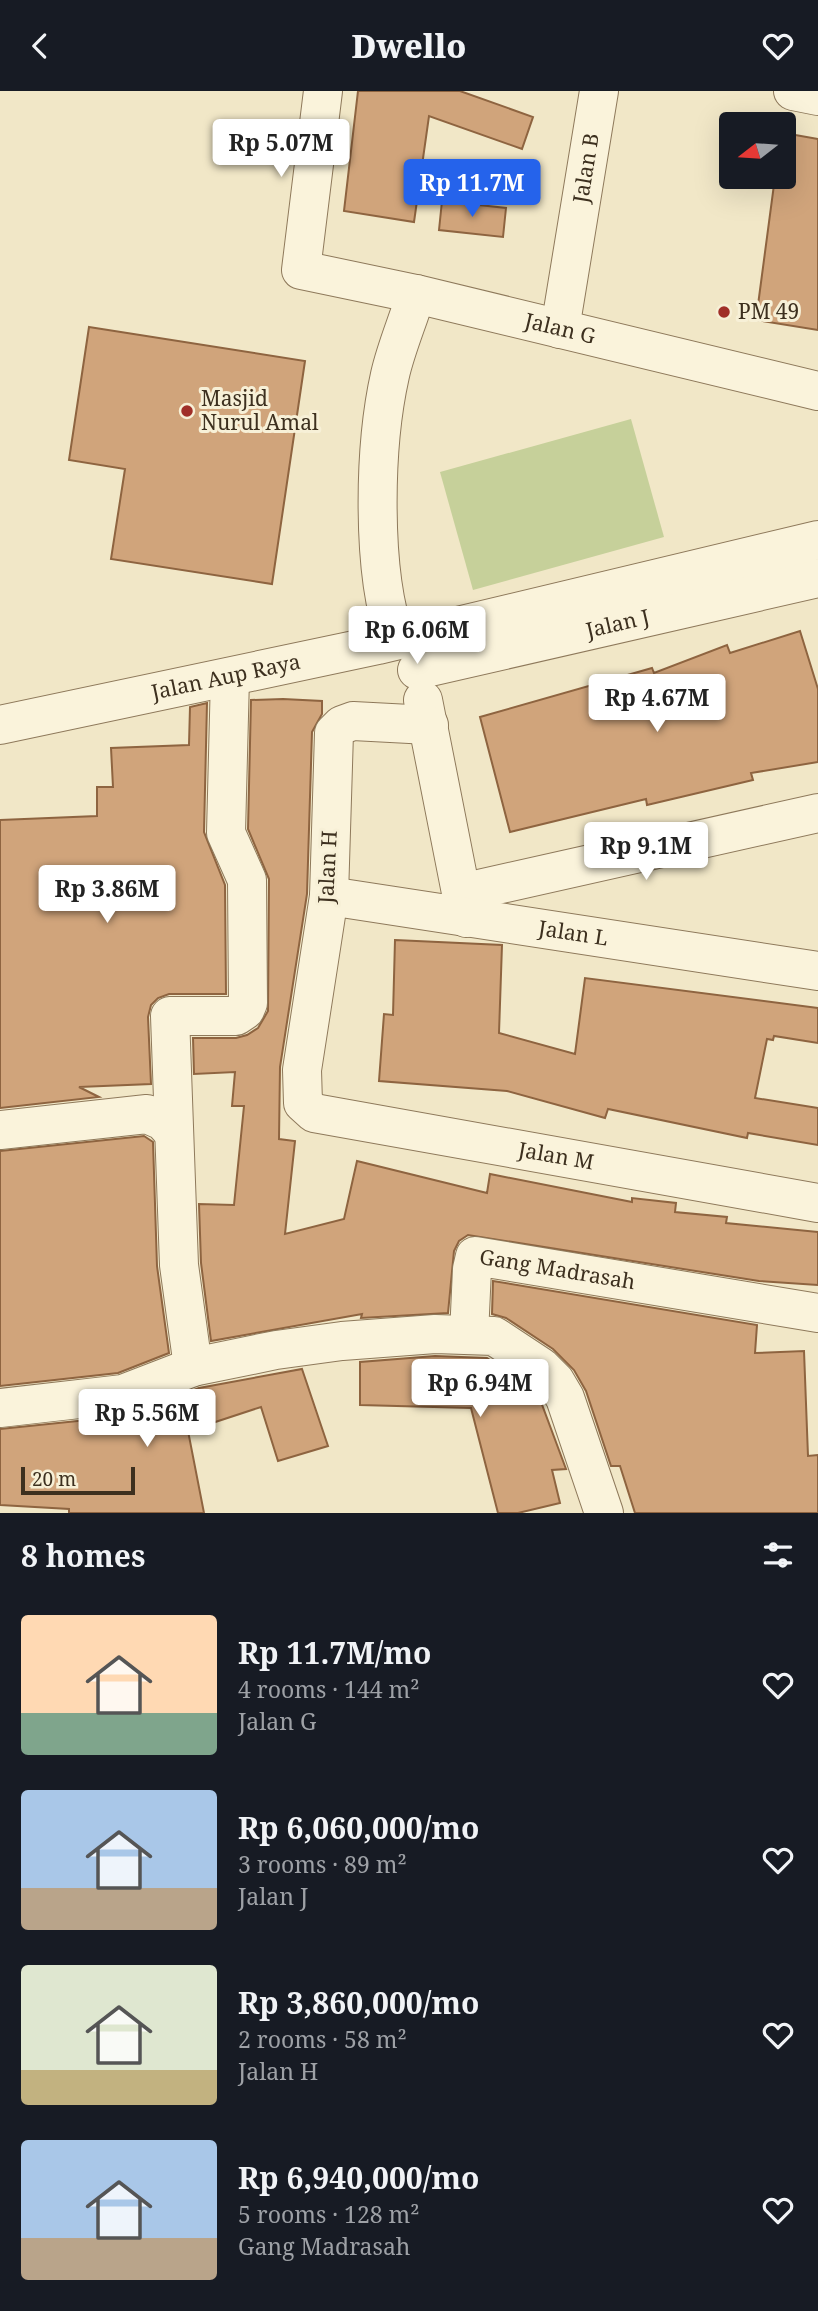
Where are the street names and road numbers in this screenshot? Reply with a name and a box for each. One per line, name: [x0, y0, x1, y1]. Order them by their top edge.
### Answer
street label: Jalan B: [566, 131, 605, 206]
street label: Jalan G: [521, 306, 598, 350]
street label: Jalan J: [582, 602, 652, 644]
street label: Jalan Aup Raya: [148, 647, 303, 706]
street label: Jalan H: [311, 830, 343, 905]
street label: Jalan L: [536, 913, 610, 952]
street label: Jalan M: [515, 1135, 596, 1176]
street label: Gang Madrasah: [478, 1242, 638, 1295]

